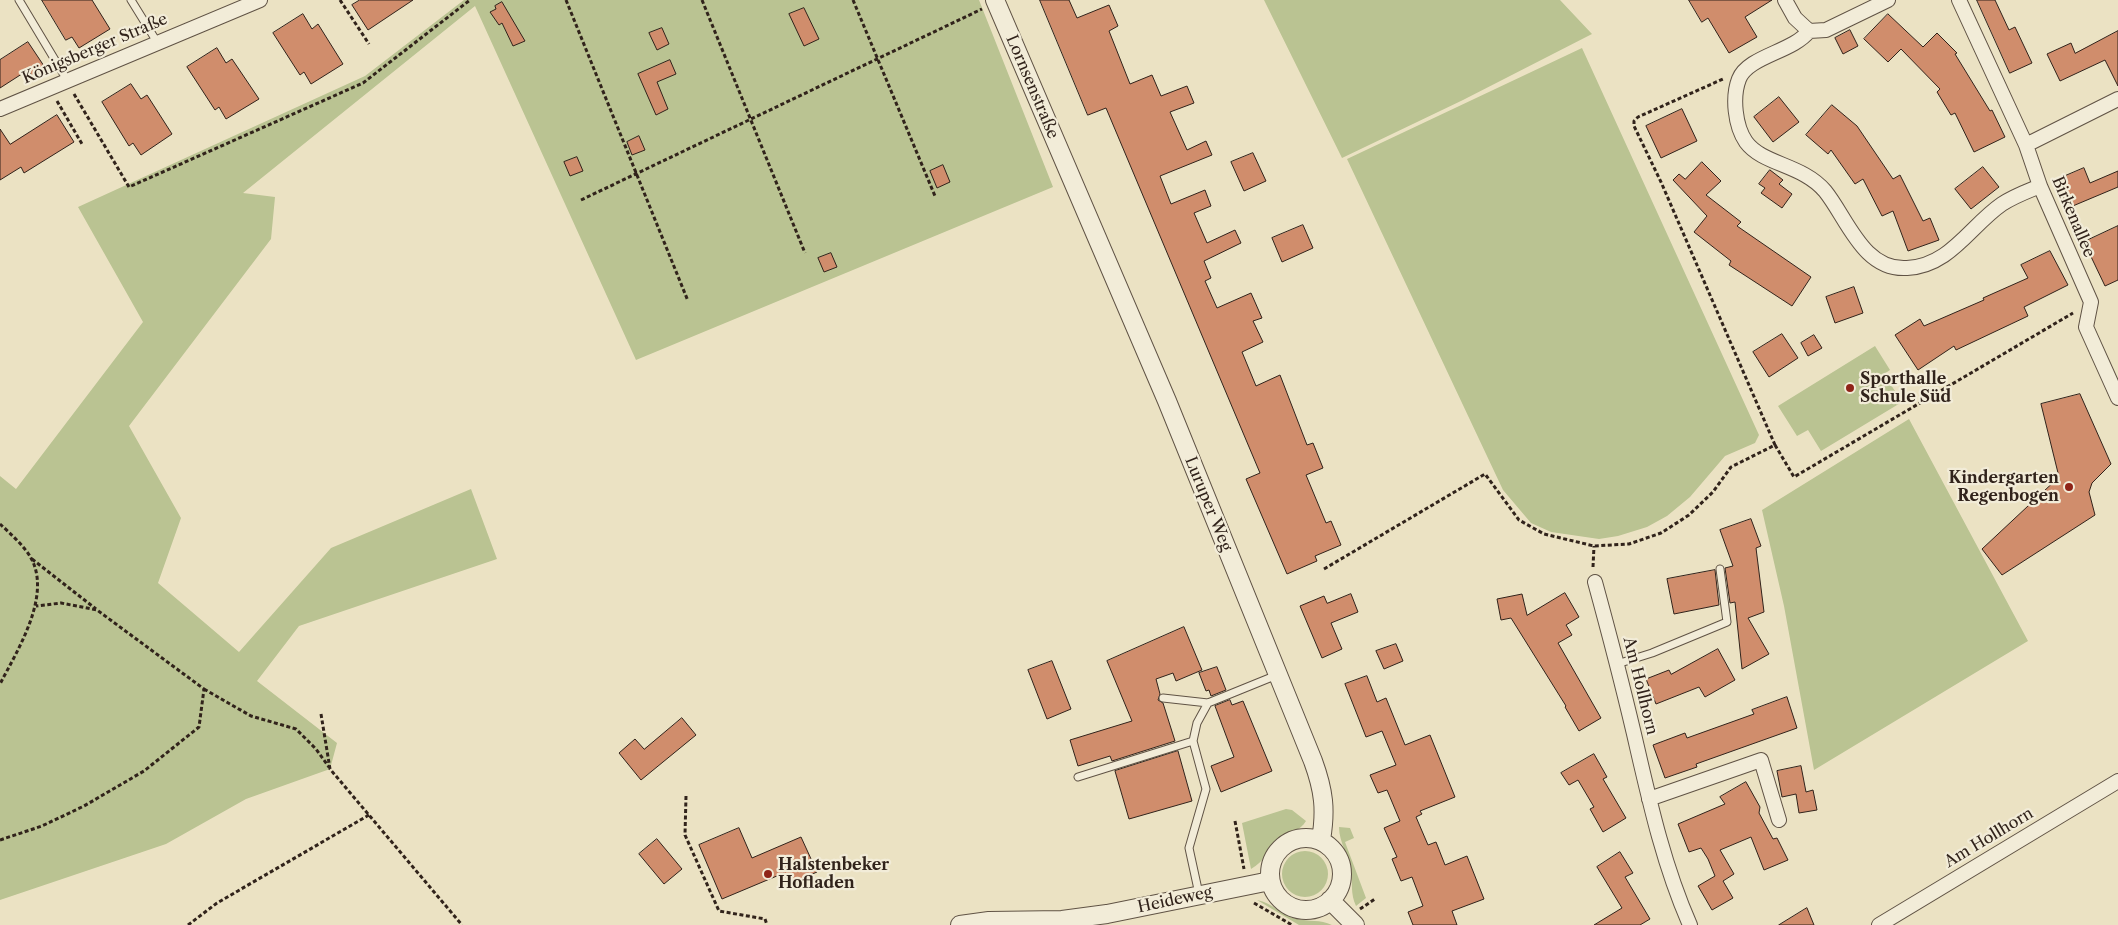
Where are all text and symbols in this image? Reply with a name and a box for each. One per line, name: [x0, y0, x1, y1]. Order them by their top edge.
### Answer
street label: Königsberger Straße: [19, 10, 171, 88]
street label: Lornsenstraße: [1002, 32, 1062, 142]
street label: Birkenallee: [2047, 174, 2099, 260]
place label: Sporthalle Schule Süd: [1860, 369, 1951, 407]
marker: Sporthalle Schule Süd: [1844, 382, 1856, 394]
street label: Luruper Weg: [1180, 454, 1236, 554]
place label: Kindergarten Regenbogen: [1948, 468, 2059, 506]
marker: Kindergarten Regenbogen: [2063, 481, 2075, 493]
street label: Am Hollhorn: [1619, 635, 1661, 737]
street label: Am Hollhorn: [1941, 804, 2037, 872]
place label: Halstenbeker Hofladen: [778, 855, 889, 893]
marker: Halstenbeker Hofladen: [762, 868, 774, 880]
street label: Heideweg: [1136, 883, 1214, 917]

